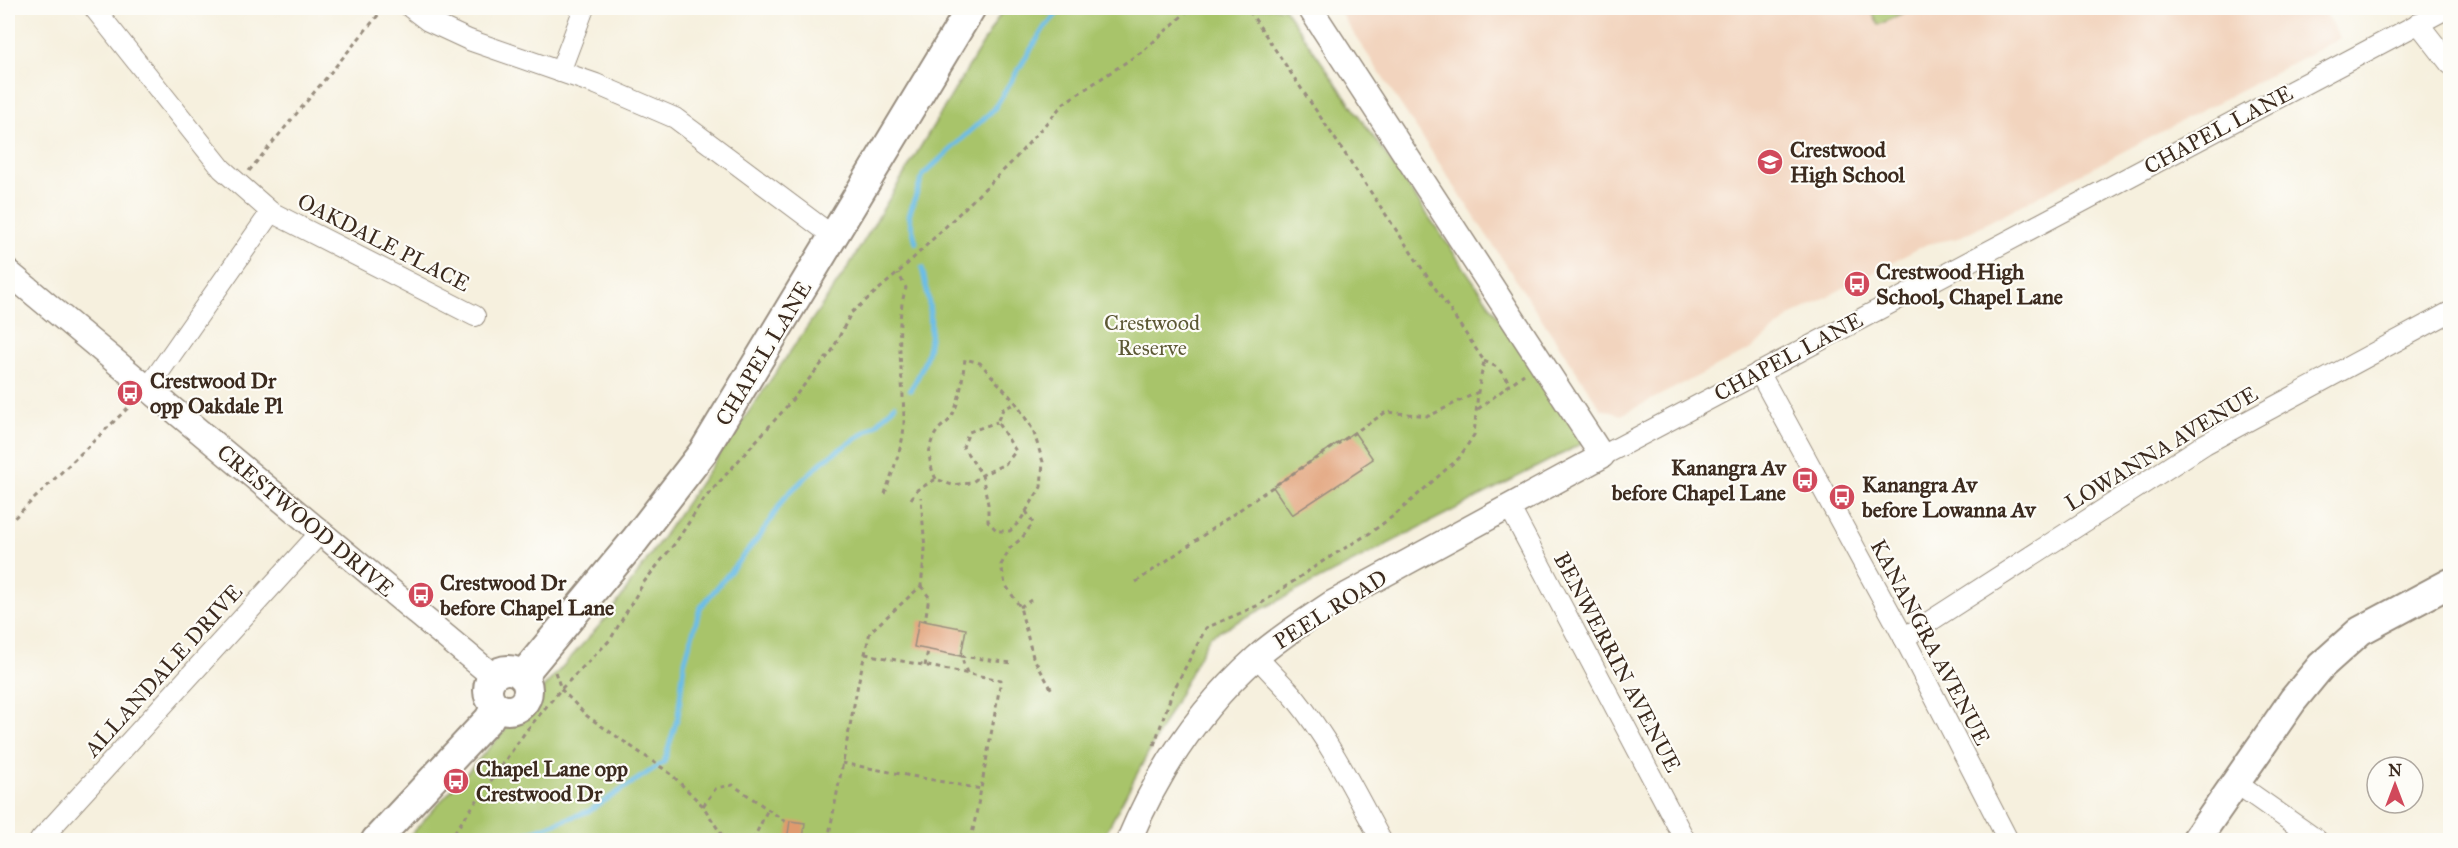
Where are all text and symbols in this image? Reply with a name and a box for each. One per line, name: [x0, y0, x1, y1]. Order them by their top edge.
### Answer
street label: CHAPEL LANE: [2139, 79, 2297, 180]
place label: Crestwood High School: [1790, 136, 1906, 188]
school or university icon: Crestwood High School: [1755, 147, 1785, 177]
street label: OAKDALE PLACE: [293, 187, 475, 298]
place label: Crestwood High School, Chapel Lane: [1876, 258, 2063, 310]
bus stop icon: Crestwood High School, Chapel Lane: [1842, 269, 1872, 299]
street label: CHAPEL LANE: [710, 276, 817, 431]
street label: CHAPEL LANE: [1709, 306, 1867, 407]
park label: Crestwood Reserve: [1104, 309, 1200, 361]
place label: Crestwood Dr opp Oakdale Pl: [150, 367, 284, 419]
bus stop icon: Crestwood Dr opp Oakdale Pl: [115, 378, 145, 408]
street label: LOWANNA AVENUE: [2060, 380, 2263, 517]
street label: CRESTWOOD DRIVE: [212, 438, 400, 603]
place label: Kanangra Av before Chapel Lane: [1611, 454, 1787, 506]
bus stop icon: Kanangra Av before Chapel Lane: [1790, 465, 1820, 495]
place label: Kanangra Av before Lowanna Av: [1861, 471, 2037, 523]
bus stop icon: Kanangra Av before Lowanna Av: [1827, 482, 1857, 512]
street label: KANANGRA AVENUE: [1865, 535, 1996, 750]
street label: BENWERRIN AVENUE: [1548, 548, 1687, 777]
street label: PEEL ROAD: [1268, 564, 1392, 655]
place label: Crestwood Dr before Chapel Lane: [439, 569, 614, 621]
street label: ALLANDALE DRIVE: [78, 578, 248, 763]
bus stop icon: Crestwood Dr before Chapel Lane: [406, 580, 436, 610]
place label: Chapel Lane opp Crestwood Dr: [476, 755, 628, 807]
north arrow: [2365, 755, 2425, 815]
text: N: [2388, 761, 2402, 780]
bus stop icon: Chapel Lane opp Crestwood Dr: [441, 766, 471, 796]

